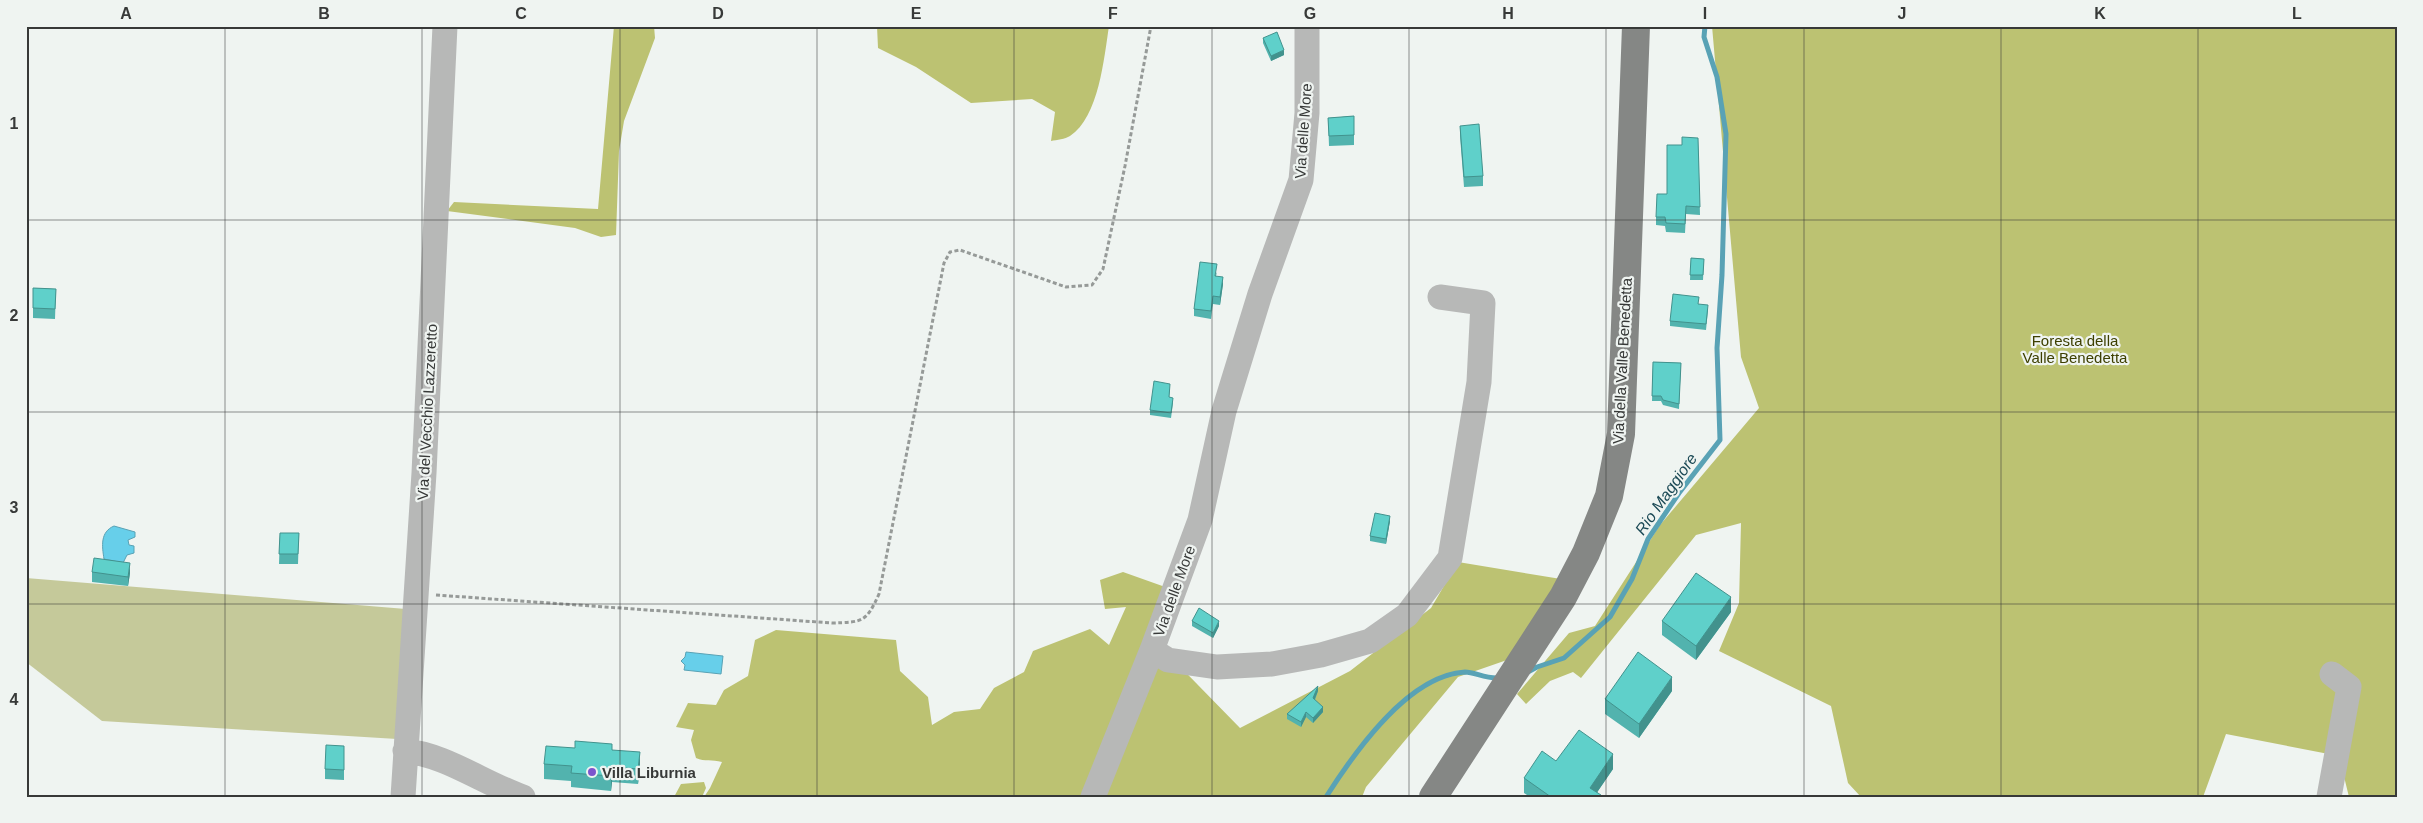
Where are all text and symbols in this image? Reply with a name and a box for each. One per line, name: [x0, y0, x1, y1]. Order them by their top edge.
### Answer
text: A: [120, 5, 132, 22]
text: B: [318, 5, 330, 22]
text: C: [515, 5, 527, 22]
text: D: [712, 5, 724, 22]
text: E: [911, 5, 922, 22]
text: F: [1108, 5, 1118, 22]
text: G: [1304, 5, 1316, 22]
text: H: [1502, 5, 1514, 22]
text: I: [1703, 5, 1707, 22]
text: J: [1898, 5, 1906, 22]
text: K: [2094, 5, 2106, 22]
text: L: [2292, 5, 2302, 22]
street label: Via delle More: [1291, 83, 1315, 179]
text: 1: [10, 115, 19, 132]
street label: Via della Valle Benedetta: [1609, 277, 1635, 444]
text: 2: [10, 307, 19, 324]
street label: Via del Vecchio Lazzeretto: [414, 323, 440, 501]
park label: Foresta della Valle Benedetta: [2023, 332, 2128, 366]
water label: Rio Maggiore: [1632, 450, 1700, 538]
text: 3: [10, 499, 19, 516]
street label: Via delle More: [1150, 543, 1198, 639]
text: 4: [10, 691, 19, 708]
place label: Villa Liburnia: [602, 764, 697, 781]
marker: Villa Liburnia: [586, 766, 598, 778]

